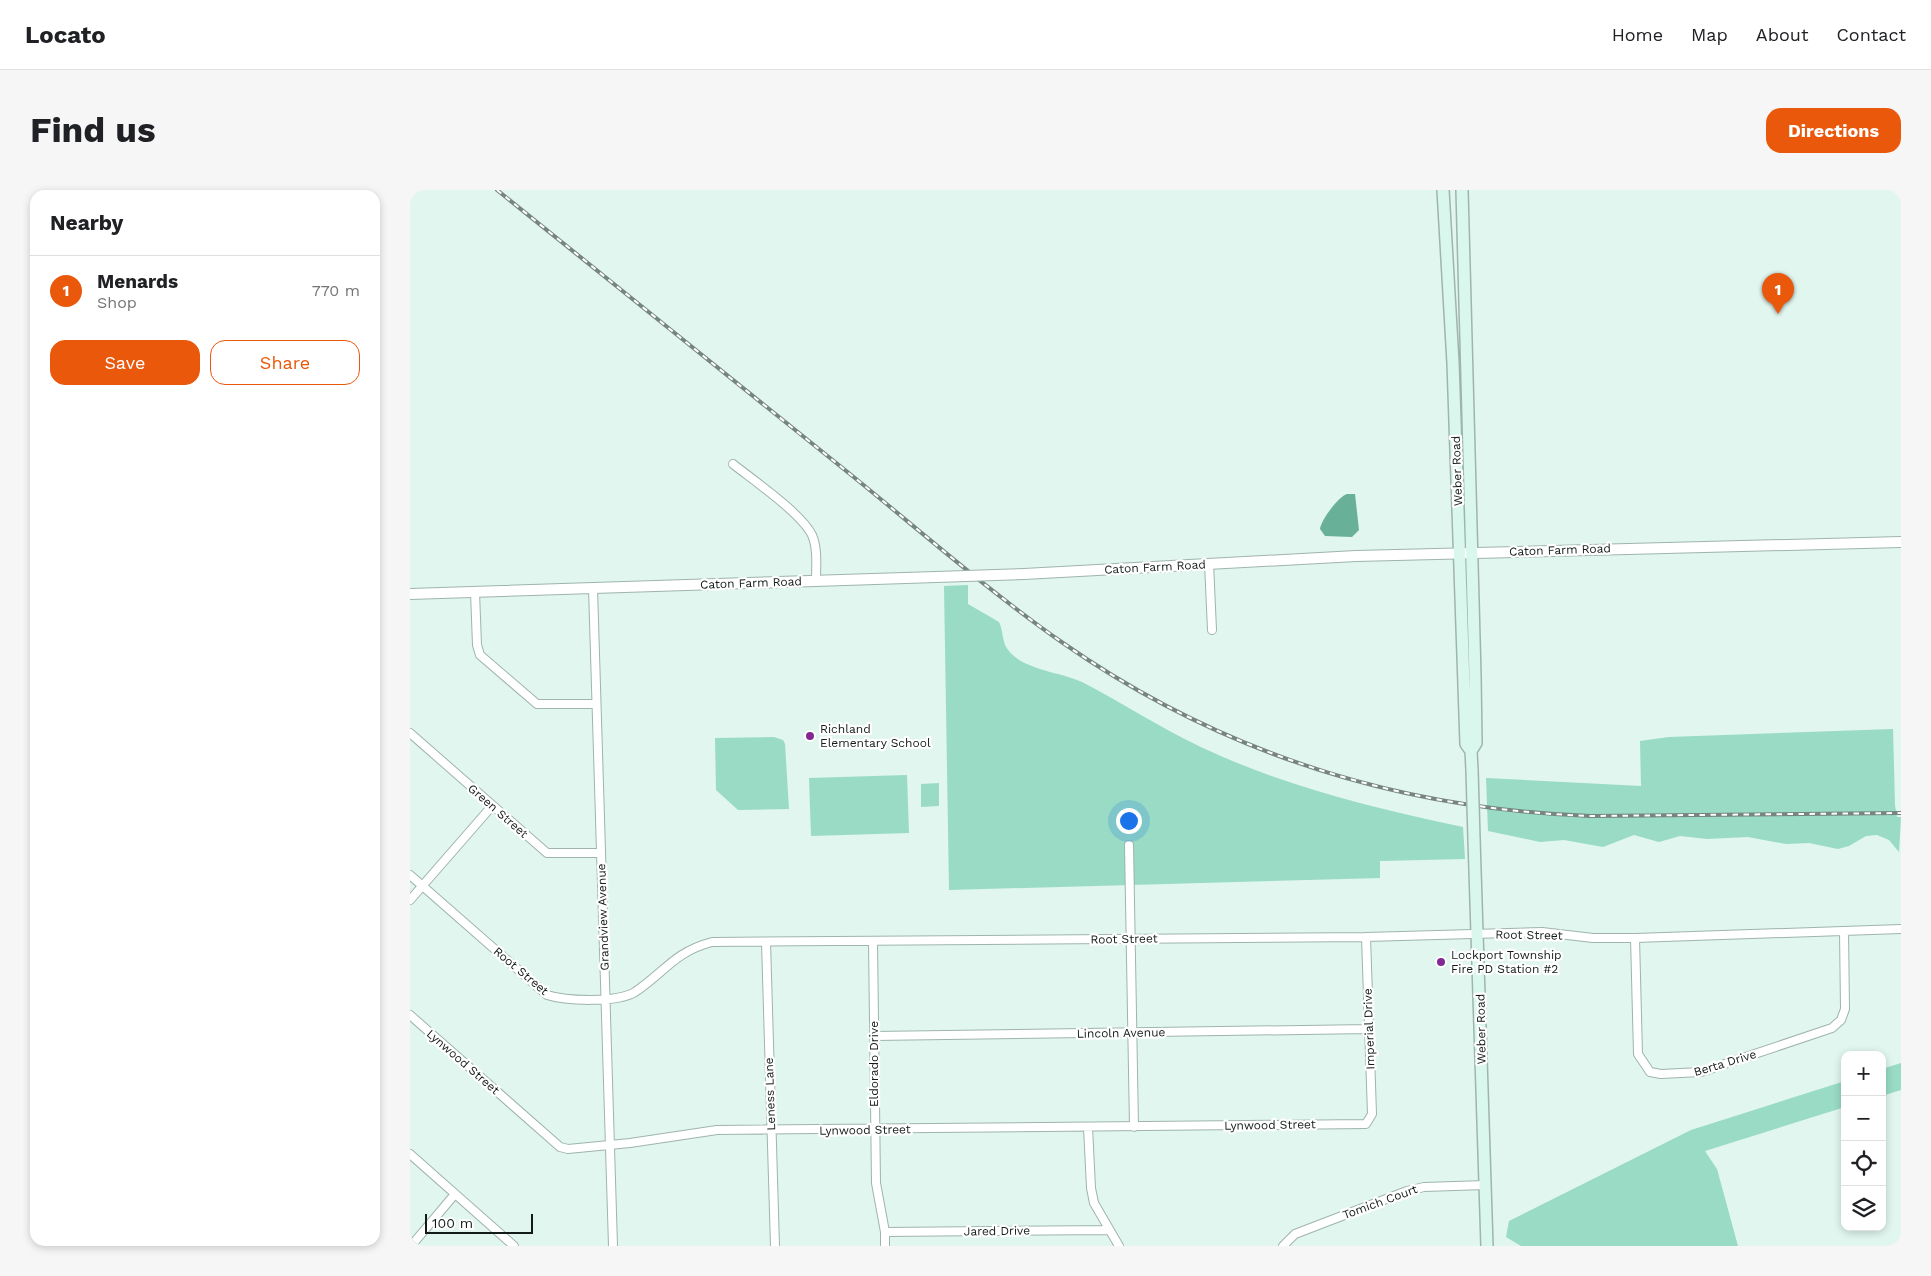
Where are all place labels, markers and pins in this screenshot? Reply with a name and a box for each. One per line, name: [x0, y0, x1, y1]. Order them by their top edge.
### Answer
pin: 1: [1762, 273, 1794, 314]
place label: Richland Elementary School: [820, 722, 931, 750]
marker: Richland Elementary School: [804, 730, 816, 742]
place label: Lockport Township Fire PD Station #2: [1451, 948, 1562, 976]
marker: Lockport Township Fire PD Station #2: [1435, 956, 1447, 968]

